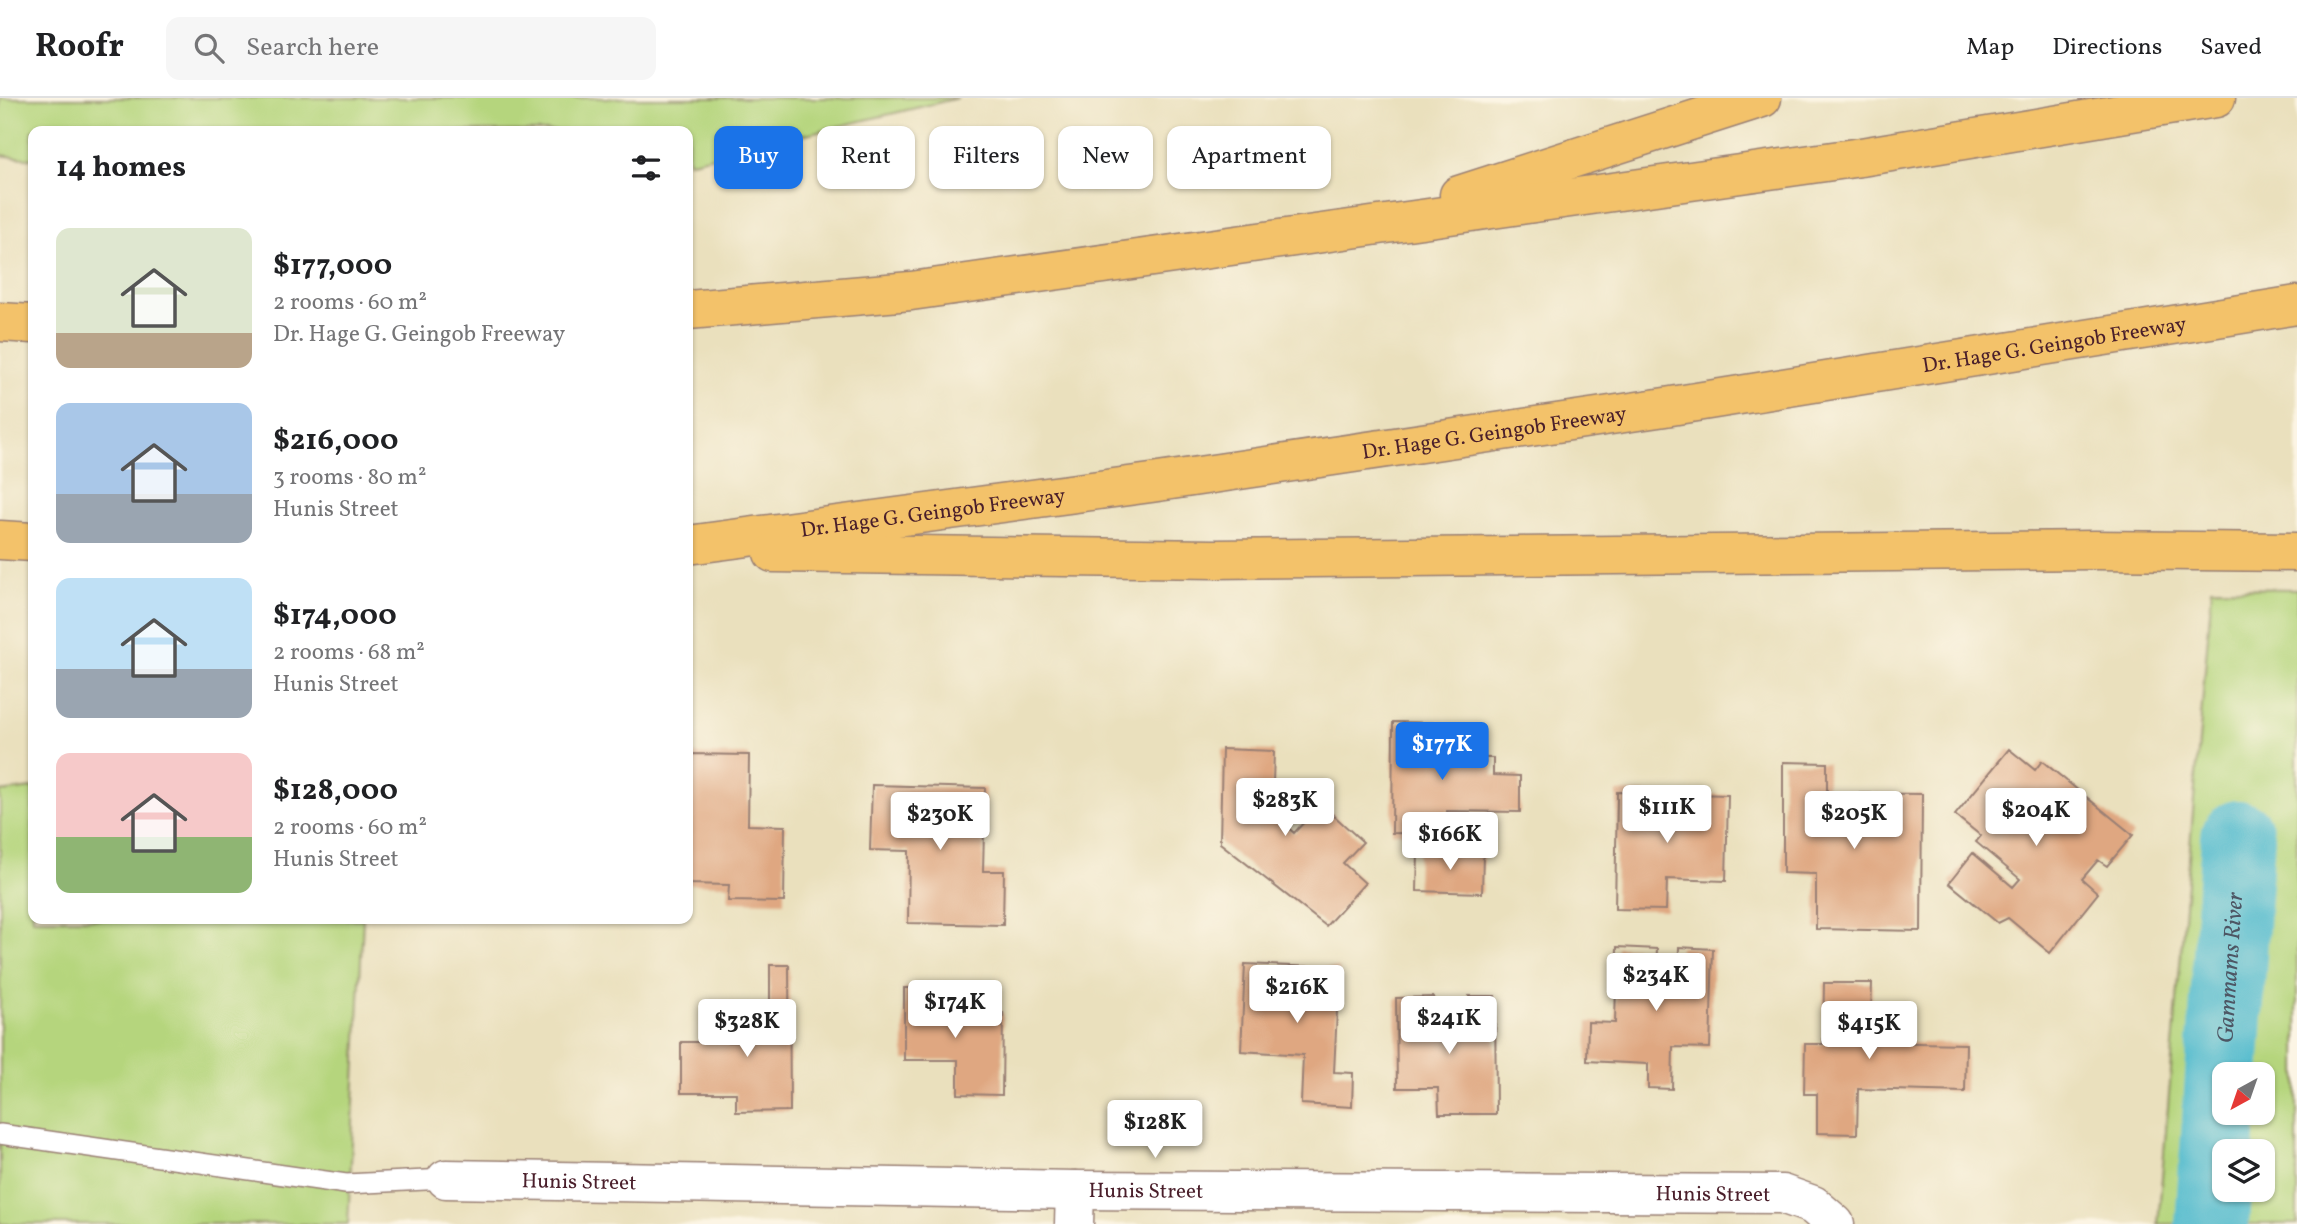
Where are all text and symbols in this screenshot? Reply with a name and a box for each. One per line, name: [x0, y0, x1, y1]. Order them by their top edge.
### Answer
search box: [166, 17, 656, 80]
text: Roofr: [35, 25, 124, 71]
icon: search: [190, 29, 228, 67]
text: Search here: [246, 30, 379, 66]
text: Map: [1966, 31, 2014, 65]
text: Directions: [2052, 31, 2162, 65]
text: Saved: [2200, 31, 2262, 65]
chip: Buy: [714, 126, 803, 189]
chip: Rent: [817, 126, 915, 189]
chip: Filters: [929, 126, 1044, 189]
chip: New: [1058, 126, 1153, 189]
chip: Apartment: [1167, 126, 1331, 189]
text: 14 homes: [56, 147, 186, 189]
icon: filters: [627, 149, 665, 187]
text: $177,000: [273, 245, 392, 287]
icon: home: [112, 256, 196, 340]
text: 2 rooms · 60 m²: [273, 287, 427, 319]
street label: Dr. Hage G. Geingob Freeway: [1920, 310, 2189, 381]
text: Dr. Hage G. Geingob Freeway: [273, 319, 565, 351]
street label: Dr. Hage G. Geingob Freeway: [1360, 400, 1629, 468]
text: $216,000: [273, 420, 399, 462]
icon: home: [112, 431, 196, 515]
text: 3 rooms · 80 m²: [273, 462, 426, 494]
street label: Dr. Hage G. Geingob Freeway: [799, 482, 1068, 546]
text: Hunis Street: [273, 494, 399, 526]
text: $174,000: [273, 595, 397, 637]
icon: home: [112, 606, 196, 690]
text: 2 rooms · 68 m²: [273, 637, 425, 669]
text: Hunis Street: [273, 669, 399, 701]
pin: $177K: [1393, 722, 1491, 782]
text: $177K: [1412, 729, 1472, 761]
text: $128,000: [273, 770, 398, 812]
pin: $283K: [1236, 778, 1334, 838]
icon: home: [112, 781, 196, 865]
text: $283K: [1252, 785, 1318, 817]
pin: $111K: [1618, 786, 1716, 845]
pin: $204K: [1987, 788, 2085, 848]
pin: $230K: [891, 792, 989, 852]
text: $111K: [1638, 792, 1696, 824]
pin: $205K: [1805, 792, 1903, 851]
text: $204K: [2001, 795, 2071, 827]
text: $205K: [1821, 798, 1887, 830]
text: $230K: [907, 799, 973, 831]
text: 2 rooms · 60 m²: [273, 812, 427, 844]
pin: $166K: [1401, 812, 1499, 872]
text: $166K: [1418, 819, 1482, 851]
text: Hunis Street: [273, 844, 399, 876]
water label: Gammams River: [2210, 891, 2252, 1044]
pin: $234K: [1607, 954, 1705, 1013]
text: $234K: [1623, 960, 1689, 992]
pin: $216K: [1248, 965, 1346, 1025]
text: $216K: [1265, 972, 1329, 1004]
pin: $174K: [906, 981, 1004, 1040]
text: $174K: [924, 987, 986, 1019]
pin: $241K: [1400, 996, 1498, 1056]
pin: $328K: [698, 1000, 796, 1059]
pin: $415K: [1820, 1002, 1918, 1061]
text: $241K: [1417, 1003, 1481, 1035]
text: $328K: [714, 1006, 780, 1038]
text: $415K: [1837, 1008, 1901, 1040]
north arrow: [2212, 1062, 2275, 1125]
map controls: [2212, 1062, 2275, 1202]
pin: $128K: [1106, 1100, 1204, 1160]
text: $128K: [1123, 1107, 1187, 1139]
button: layers: [2212, 1139, 2275, 1202]
street label: Hunis Street: [521, 1167, 637, 1198]
street label: Hunis Street: [1088, 1177, 1203, 1207]
street label: Hunis Street: [1655, 1180, 1770, 1210]

